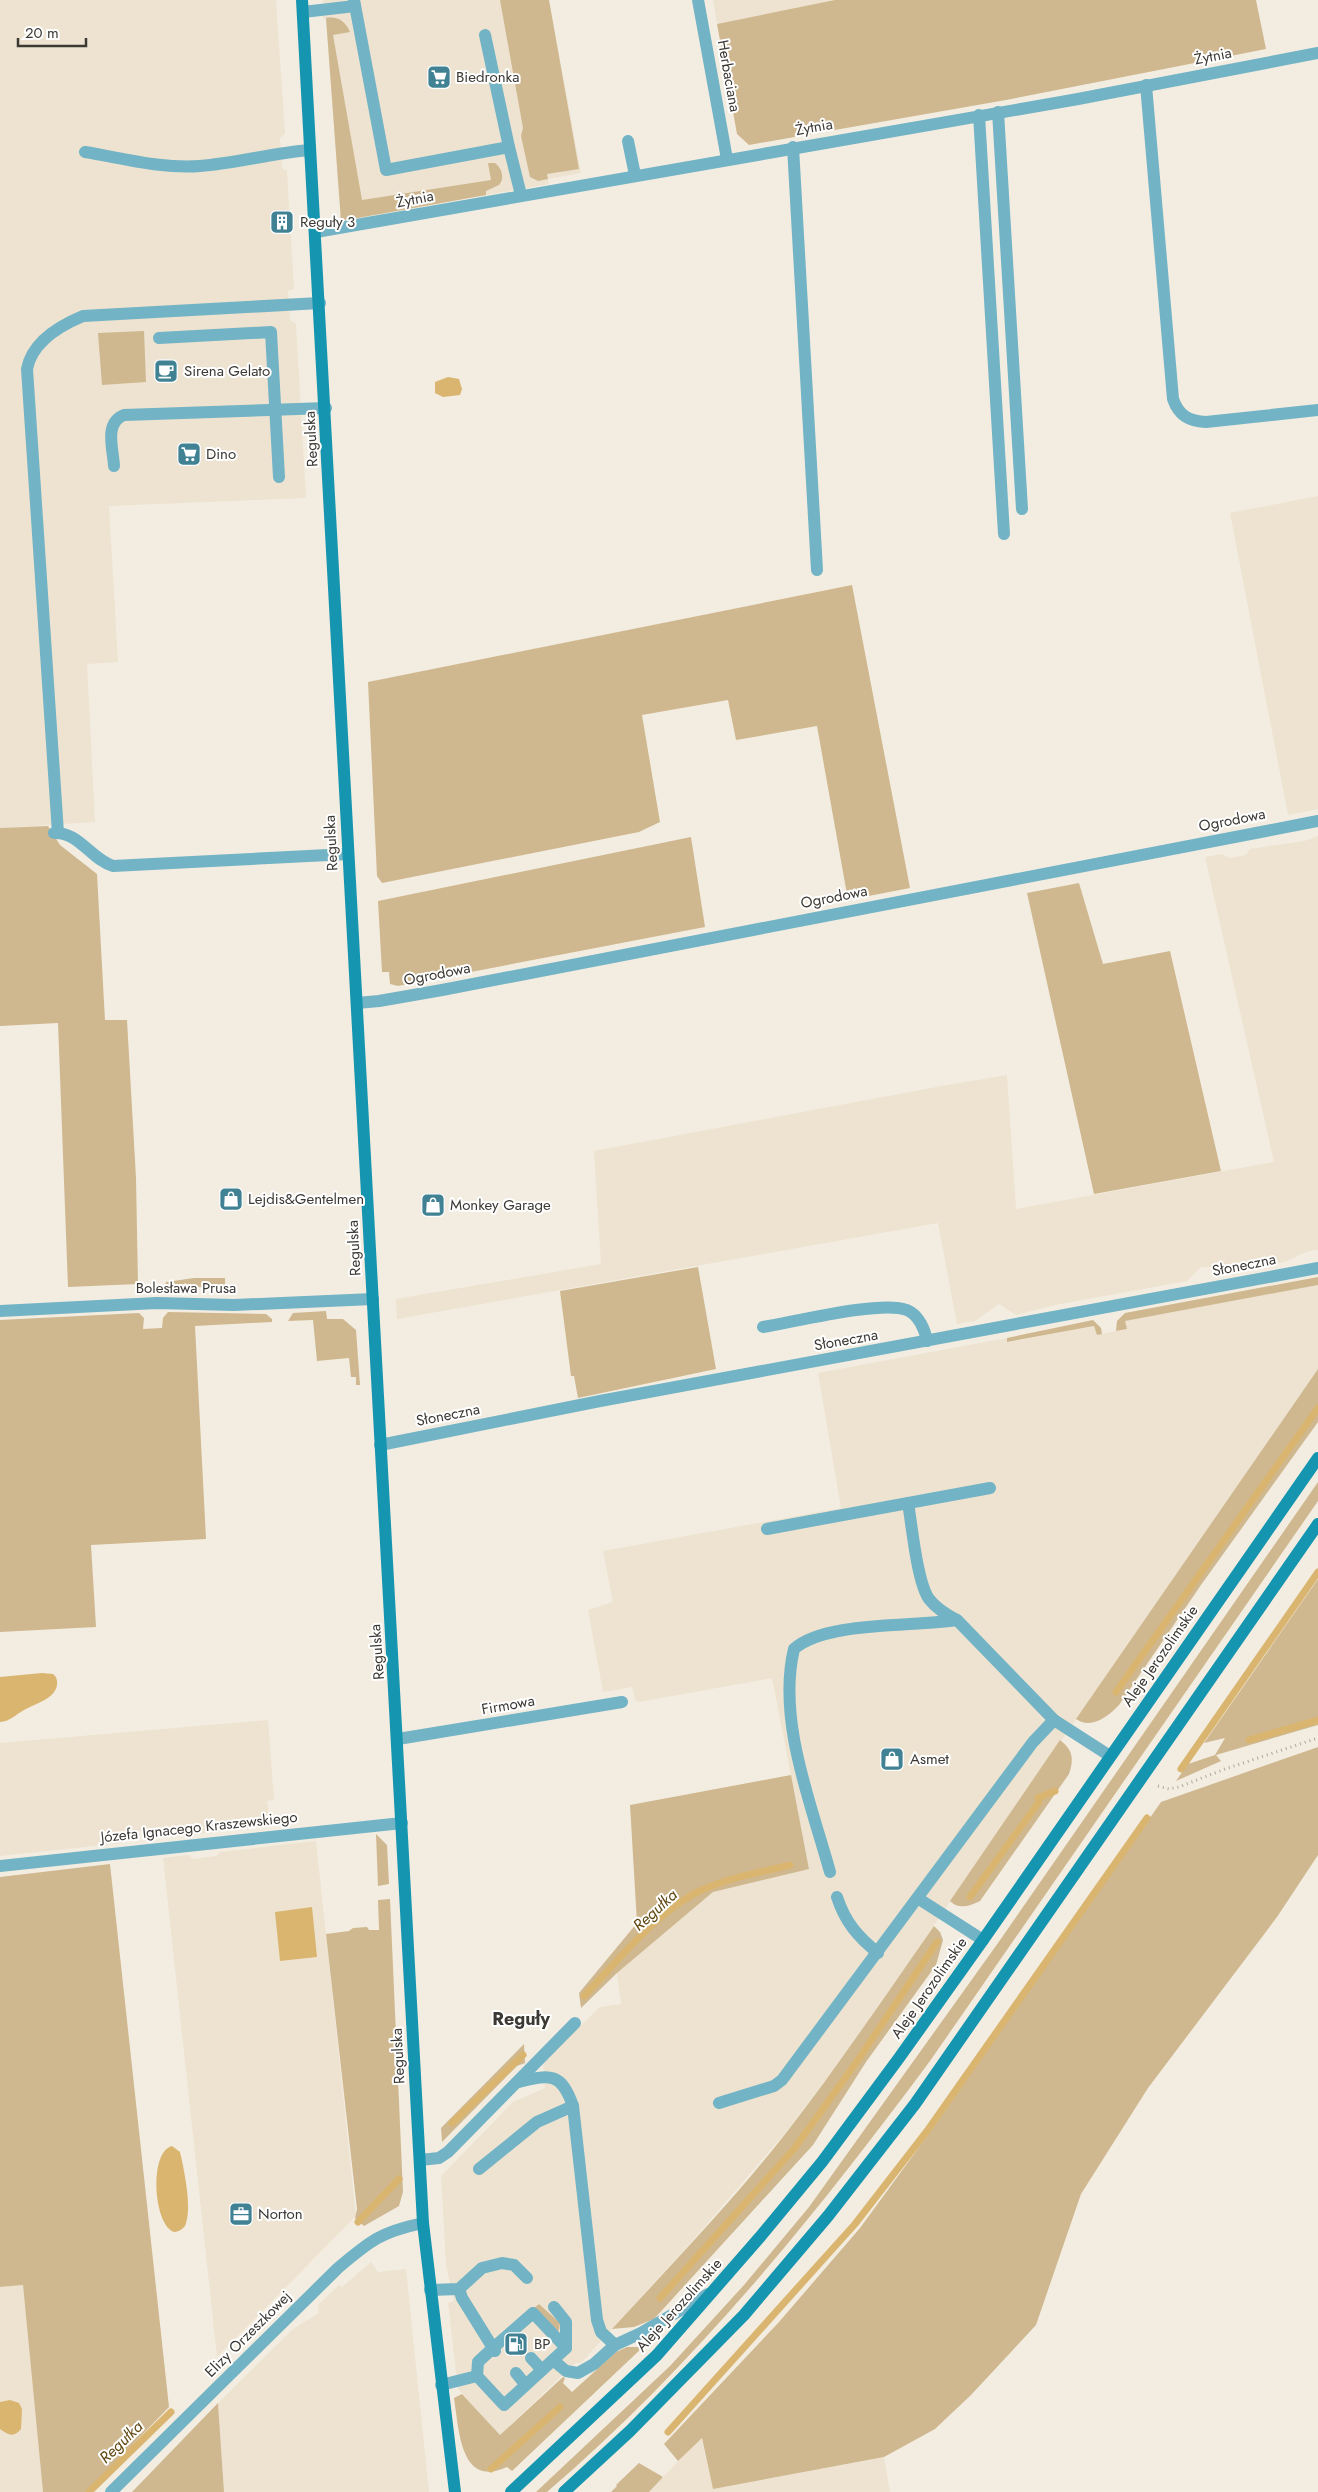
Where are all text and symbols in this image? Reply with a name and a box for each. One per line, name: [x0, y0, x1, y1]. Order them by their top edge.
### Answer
scale bar: [18, 15, 85, 47]
text: 20 m: [25, 22, 59, 44]
street label: Herbaciana: [712, 38, 746, 114]
street label: Żytnia: [1193, 42, 1233, 70]
supermarket icon: Biedronka: [426, 64, 452, 90]
place label: Biedronka: [456, 66, 519, 88]
street label: Żytnia: [794, 113, 834, 141]
street label: Żytnia: [395, 185, 435, 213]
building icon: Reguły 3: [269, 209, 295, 235]
place label: Reguły 3: [300, 211, 355, 233]
cafe icon: Sirena Gelato: [153, 358, 179, 384]
place label: Sirena Gelato: [184, 360, 270, 382]
street label: Regulska: [299, 411, 323, 467]
supermarket icon: Dino: [176, 441, 202, 467]
place label: Dino: [206, 443, 236, 465]
street label: Ogrodowa: [1197, 803, 1267, 837]
street label: Regulska: [319, 815, 343, 871]
street label: Ogrodowa: [799, 880, 869, 914]
street label: Ogrodowa: [402, 957, 472, 991]
shop icon: Lejdis&Gentelmen: [218, 1186, 244, 1212]
place label: Lejdis&Gentelmen: [248, 1188, 364, 1210]
shop icon: Monkey Garage: [420, 1192, 446, 1218]
place label: Monkey Garage: [450, 1194, 551, 1216]
street label: Regulska: [342, 1220, 366, 1276]
street label: Słoneczna: [1210, 1248, 1278, 1282]
street label: Bolesława Prusa: [136, 1277, 236, 1299]
street label: Słoneczna: [812, 1324, 880, 1356]
street label: Słoneczna: [414, 1398, 482, 1432]
street label: Aleje Jerozolimskie: [1117, 1601, 1203, 1711]
street label: Regulska: [364, 1623, 390, 1681]
street label: Firmowa: [480, 1690, 536, 1720]
shop icon: Asmet: [879, 1746, 905, 1772]
place label: Asmet: [910, 1748, 949, 1770]
street label: Józefa Ignacego Kraszewskiego: [98, 1806, 298, 1848]
water label: Regułka: [628, 1884, 682, 1936]
street label: Aleje Jerozolimskie: [886, 1933, 972, 2043]
district label: Reguły: [492, 2006, 550, 2032]
street label: Regulska: [386, 2028, 410, 2084]
office icon: Norton: [228, 2201, 254, 2227]
place label: Norton: [258, 2203, 303, 2225]
street label: Aleje Jerozolimskie: [631, 2253, 727, 2357]
street label: Elizy Orzeszkowej: [200, 2286, 296, 2382]
fuel station icon: BP: [503, 2331, 529, 2357]
place label: BP: [534, 2333, 551, 2355]
water label: Regułka: [94, 2415, 148, 2469]

